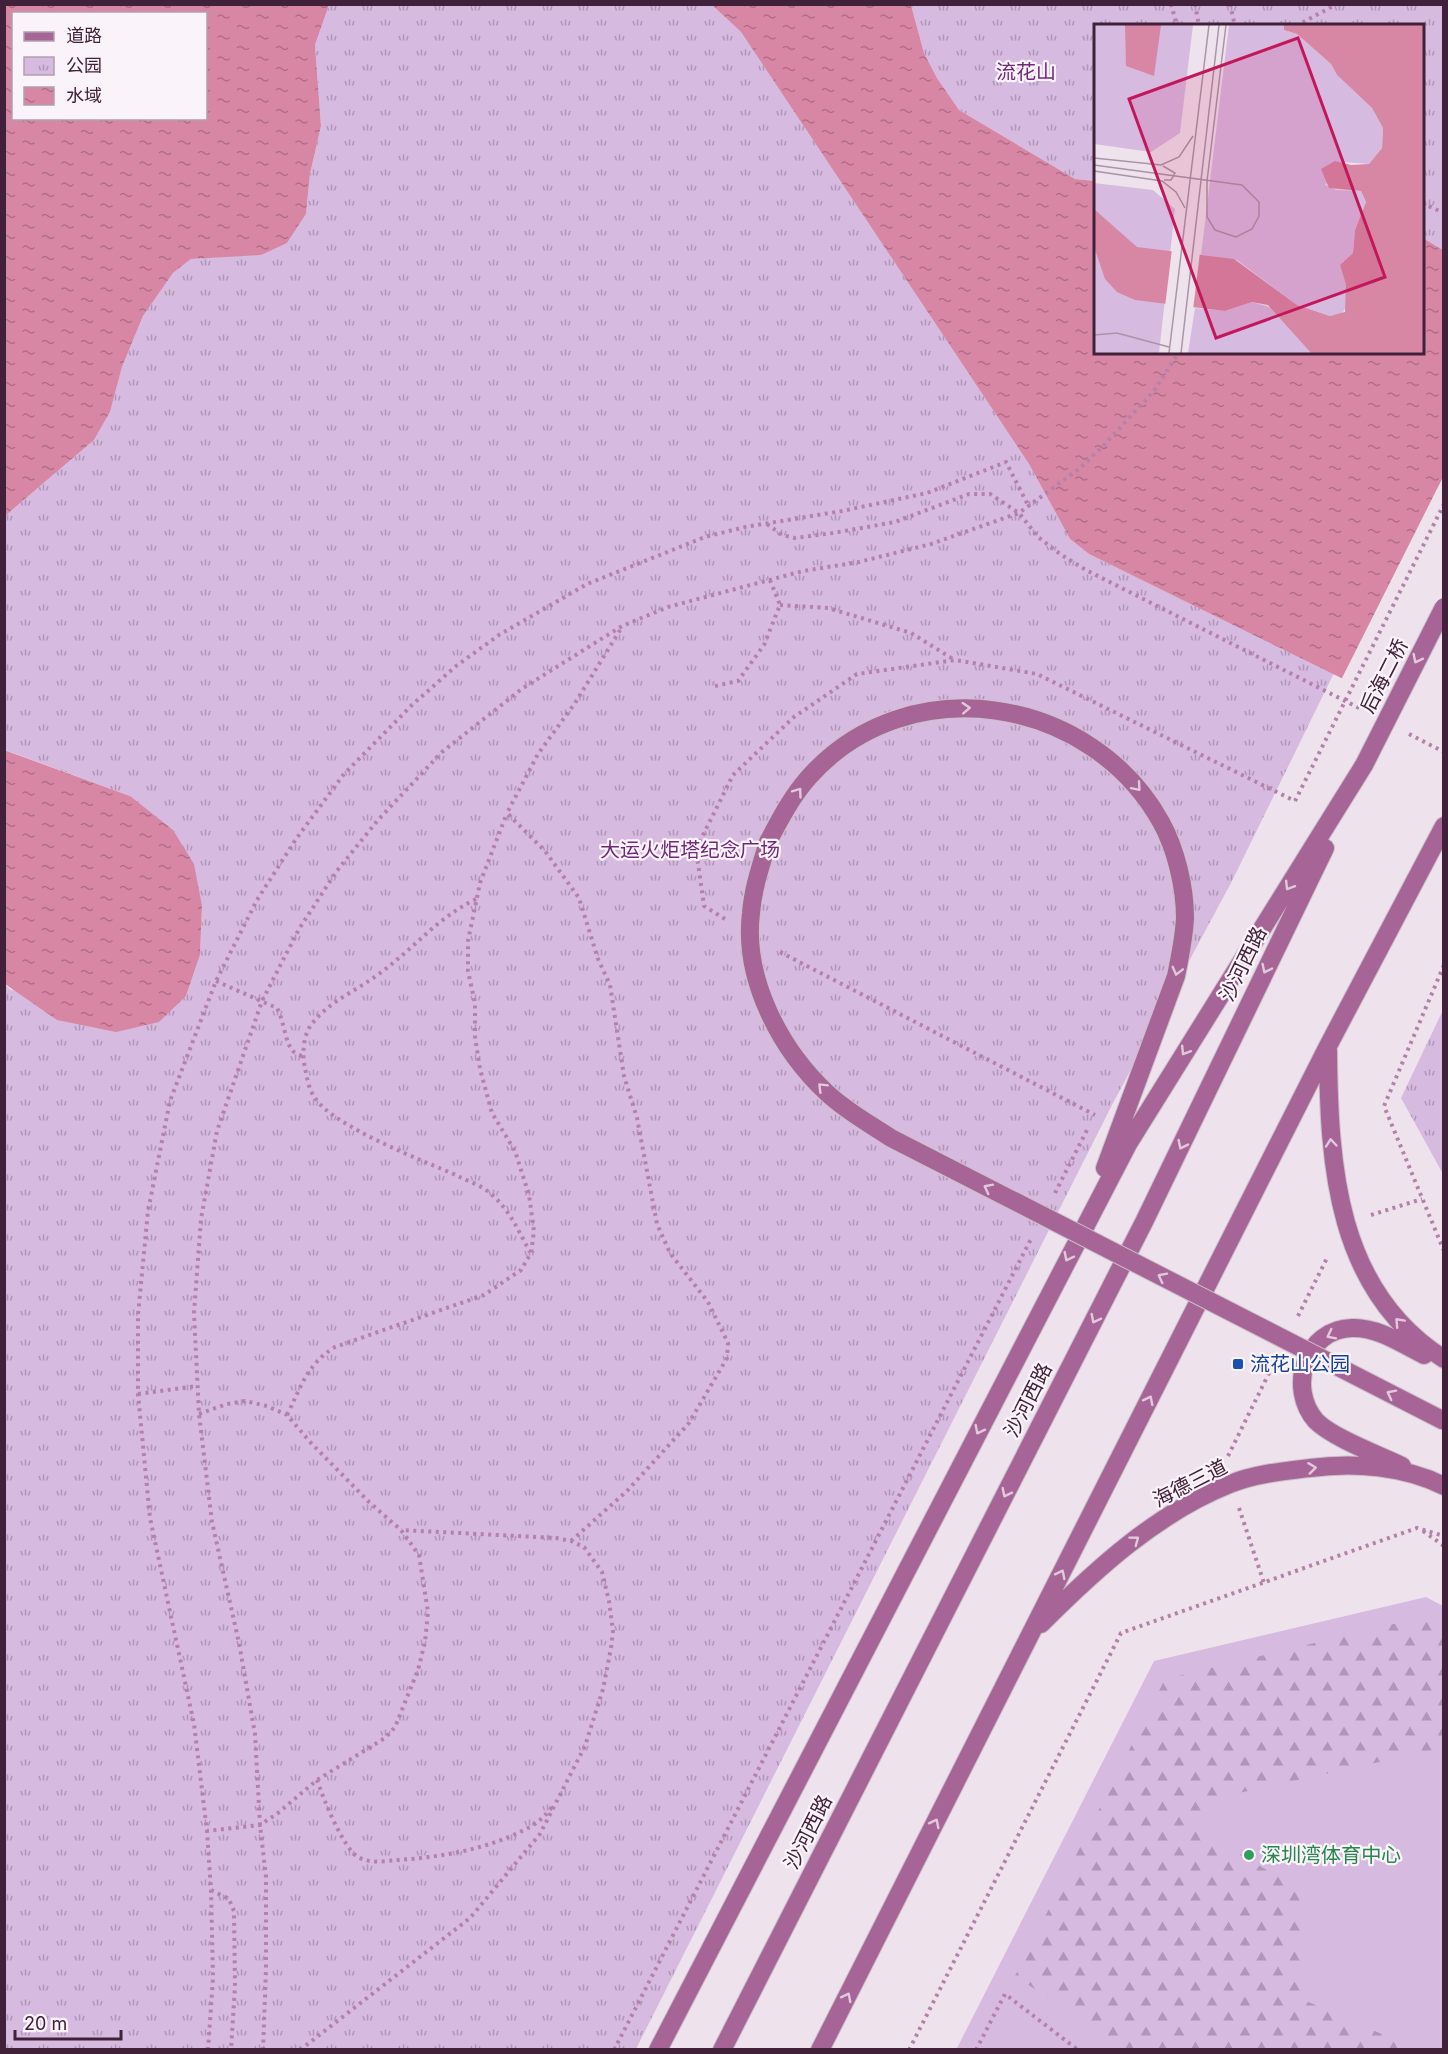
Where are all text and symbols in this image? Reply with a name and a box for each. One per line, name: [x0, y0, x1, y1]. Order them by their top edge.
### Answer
legend: [12, 12, 207, 120]
inset map: [1094, 24, 1424, 354]
text: 道路: [66, 25, 102, 46]
text: 公园: [66, 55, 102, 76]
park label: 流花山: [996, 60, 1056, 84]
text: 水域: [66, 85, 102, 106]
street label: 后海二桥: [1355, 635, 1413, 717]
one-way arrow: [1413, 653, 1425, 664]
one-way arrow: [961, 701, 970, 714]
one-way arrow: [1130, 781, 1141, 791]
one-way arrow: [791, 787, 802, 798]
park label: 大运火炬塔纪念广场: [600, 838, 780, 862]
one-way arrow: [1284, 880, 1296, 890]
street label: 沙河西路: [1215, 923, 1271, 1005]
one-way arrow: [1262, 962, 1274, 973]
one-way arrow: [1171, 965, 1184, 975]
one-way arrow: [1181, 1045, 1193, 1055]
one-way arrow: [818, 1084, 829, 1095]
one-way arrow: [1177, 1138, 1189, 1149]
one-way arrow: [1325, 1139, 1338, 1148]
one-way arrow: [984, 1184, 994, 1195]
one-way arrow: [1064, 1251, 1076, 1262]
one-way arrow: [1157, 1273, 1168, 1284]
one-way arrow: [1090, 1313, 1102, 1324]
one-way arrow: [1395, 1319, 1406, 1329]
one-way arrow: [1327, 1328, 1337, 1339]
place label: 流花山公园: [1250, 1352, 1350, 1376]
marker: 流花山公园: [1231, 1357, 1245, 1371]
street label: 沙河西路: [999, 1359, 1057, 1441]
one-way arrow: [1387, 1390, 1398, 1401]
one-way arrow: [1142, 1396, 1153, 1407]
one-way arrow: [975, 1424, 986, 1434]
street label: 海德三道: [1149, 1454, 1231, 1512]
one-way arrow: [1308, 1462, 1317, 1474]
one-way arrow: [1002, 1487, 1013, 1497]
one-way arrow: [1128, 1536, 1139, 1547]
one-way arrow: [1053, 1570, 1065, 1581]
street label: 沙河西路: [779, 1791, 837, 1873]
one-way arrow: [927, 1819, 939, 1830]
place label: 深圳湾体育中心: [1261, 1843, 1401, 1867]
marker: 深圳湾体育中心: [1242, 1848, 1256, 1862]
one-way arrow: [840, 1993, 851, 2004]
scale bar: [15, 2003, 122, 2041]
text: 20 m: [24, 2013, 67, 2034]

